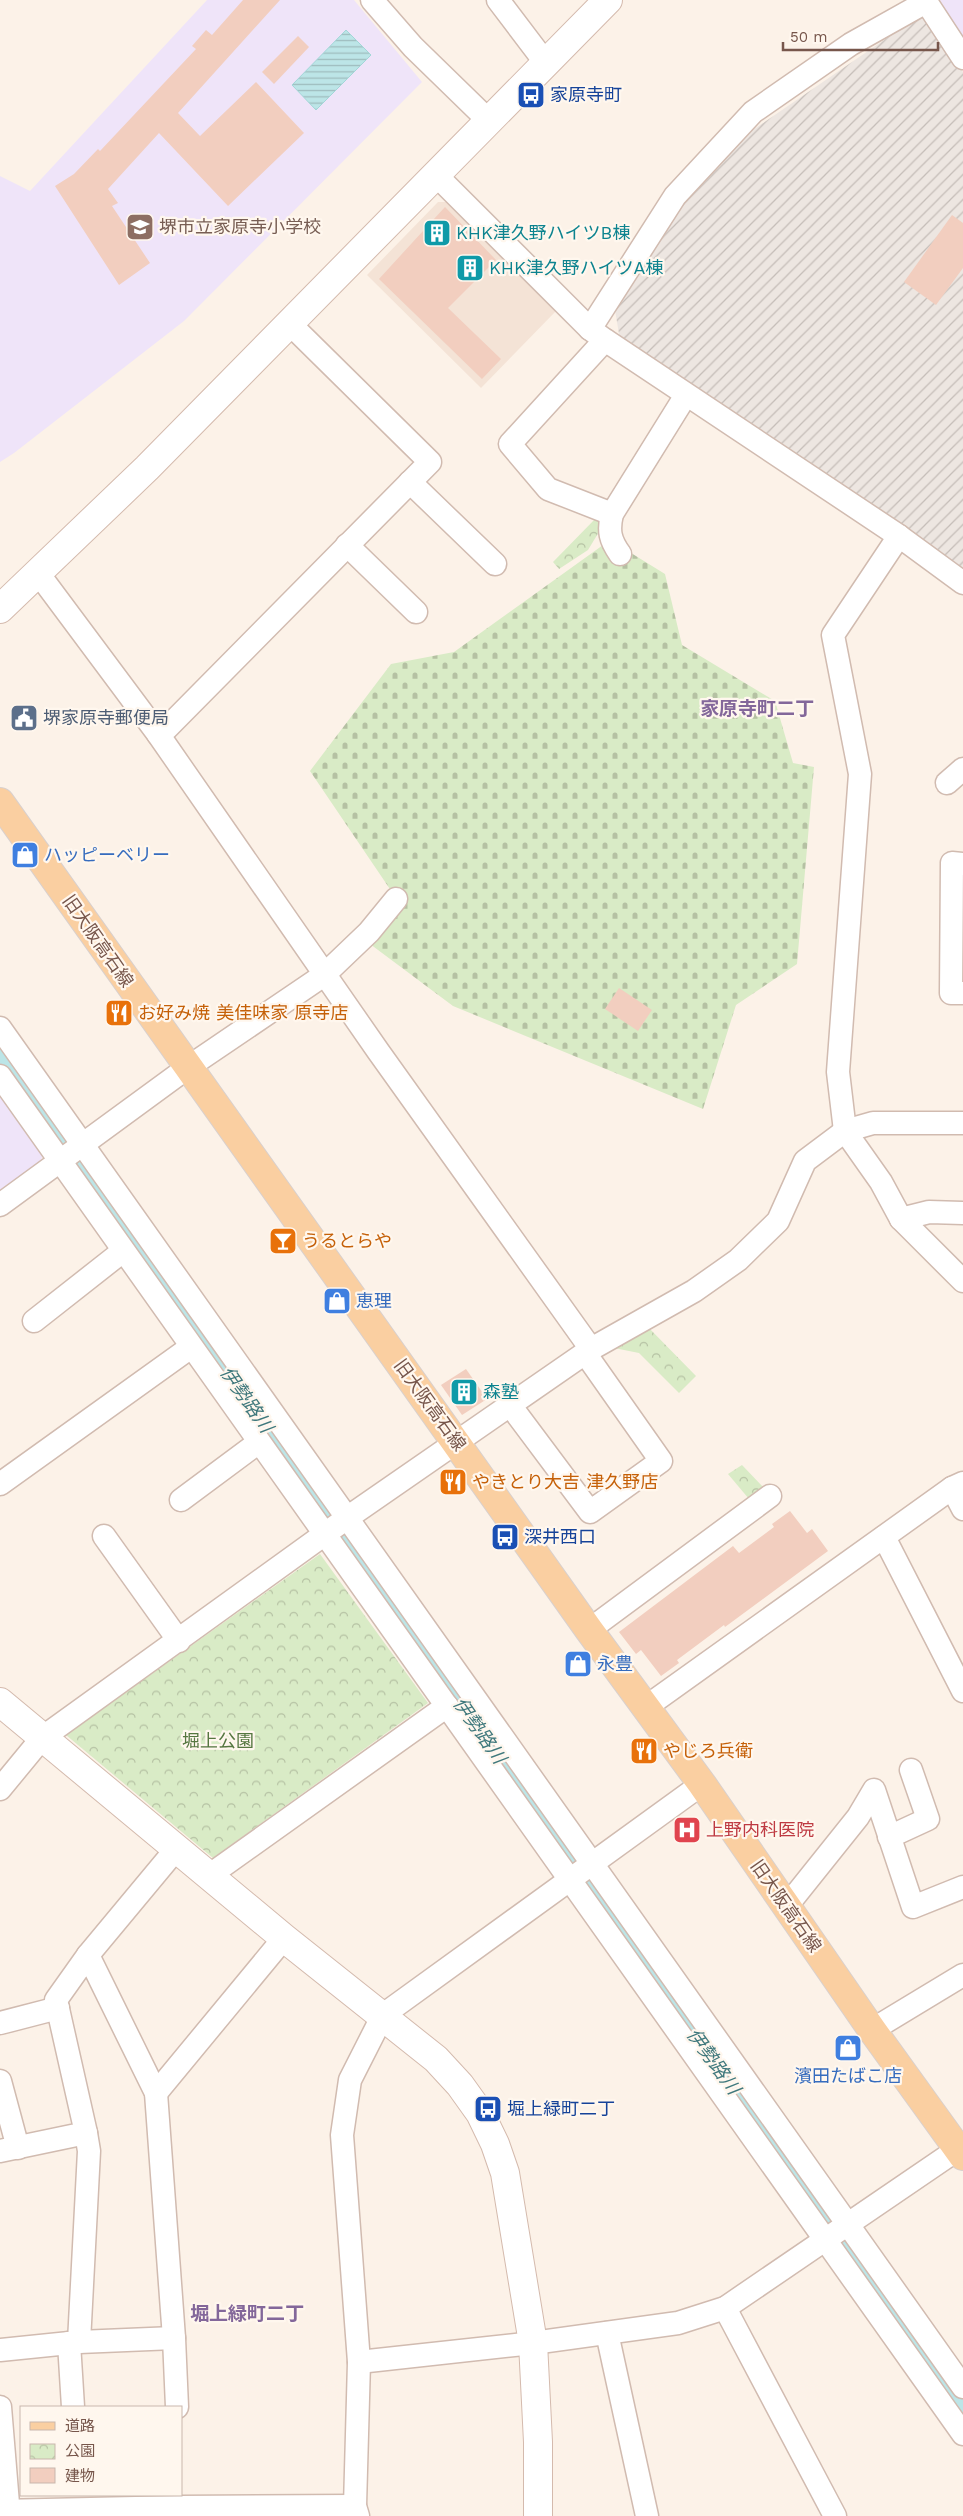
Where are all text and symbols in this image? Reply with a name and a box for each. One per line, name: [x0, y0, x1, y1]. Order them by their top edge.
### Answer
scale bar: [783, 20, 938, 52]
text: 50 m: [790, 28, 827, 46]
bus stop icon: 家原寺町: [516, 80, 546, 110]
place label: 家原寺町: [550, 84, 622, 105]
school or university icon: 堺市立家原寺小学校: [125, 212, 155, 242]
place label: 堺市立家原寺小学校: [159, 216, 321, 237]
building icon: KHK津久野ハイツB棟: [422, 218, 452, 248]
place label: KHK津久野ハイツB棟: [456, 222, 630, 243]
building icon: KHK津久野ハイツA棟: [455, 253, 485, 283]
place label: KHK津久野ハイツA棟: [489, 257, 663, 278]
district label: 家原寺町二丁: [700, 697, 814, 720]
public building icon: 堺家原寺郵便局: [9, 703, 39, 733]
place label: 堺家原寺郵便局: [43, 707, 169, 728]
shop icon: ハッピーベリー: [10, 840, 40, 870]
place label: ハッピーベリー: [44, 844, 170, 865]
street label: 旧大阪高石線: [59, 890, 138, 991]
restaurant icon: お好み焼 美佳味家 原寺店: [104, 998, 134, 1028]
place label: お好み焼 美佳味家 原寺店: [138, 1002, 348, 1023]
bar icon: うるとらや: [268, 1226, 298, 1256]
place label: うるとらや: [302, 1230, 392, 1251]
shop icon: 恵理: [322, 1286, 352, 1316]
place label: 恵理: [356, 1290, 392, 1311]
street label: 旧大阪高石線: [390, 1355, 471, 1455]
water label: 伊勢路川: [215, 1362, 279, 1439]
building icon: 森塾: [449, 1377, 479, 1407]
place label: 森塾: [483, 1381, 519, 1402]
restaurant icon: やきとり大吉 津久野店: [438, 1467, 468, 1497]
place label: やきとり大吉 津久野店: [472, 1471, 658, 1492]
bus stop icon: 深井西口: [490, 1522, 520, 1552]
place label: 深井西口: [524, 1526, 596, 1547]
shop icon: 永豊: [563, 1649, 593, 1679]
place label: 永豊: [597, 1653, 633, 1674]
water label: 伊勢路川: [448, 1693, 512, 1770]
park label: 堀上公園: [182, 1730, 254, 1751]
restaurant icon: やじろ兵衛: [629, 1736, 659, 1766]
place label: やじろ兵衛: [663, 1740, 753, 1761]
hospital icon: 上野内科医院: [672, 1815, 702, 1845]
place label: 上野内科医院: [706, 1819, 814, 1840]
street label: 旧大阪高石線: [747, 1855, 826, 1956]
water label: 伊勢路川: [682, 2024, 746, 2100]
shop icon: 濱田たばこ店: [833, 2033, 863, 2063]
place label: 濱田たばこ店: [794, 2065, 902, 2086]
bus stop icon: 堀上緑町二丁: [473, 2094, 503, 2124]
place label: 堀上緑町二丁: [507, 2098, 615, 2119]
district label: 堀上緑町二丁: [190, 2302, 304, 2325]
legend: [20, 2406, 182, 2496]
text: 道路: [65, 2417, 95, 2435]
text: 公園: [65, 2442, 95, 2460]
text: 建物: [65, 2467, 95, 2485]

